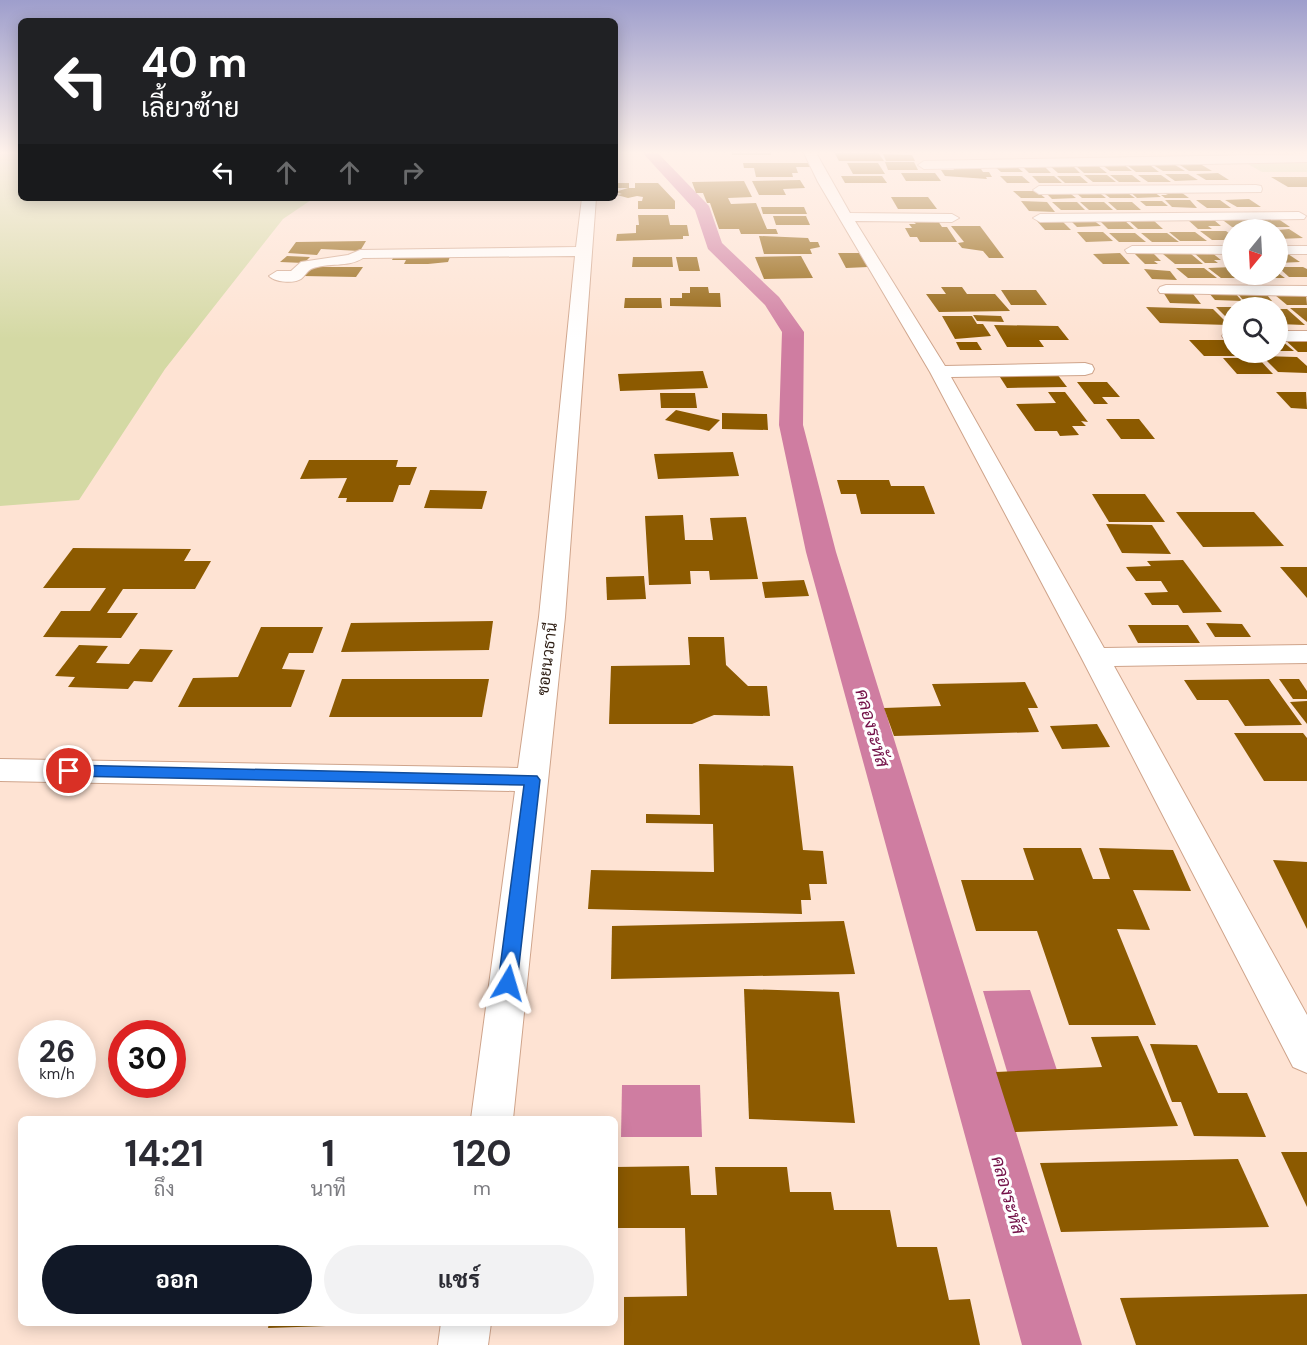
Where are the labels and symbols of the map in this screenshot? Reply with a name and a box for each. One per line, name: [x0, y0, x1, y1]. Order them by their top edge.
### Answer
north arrow: [1222, 219, 1288, 285]
street label: ซอยนวธานี: [531, 621, 562, 697]
water label: คลองระหัส: [849, 686, 895, 770]
pin: [43, 745, 94, 796]
position arrow: [476, 951, 540, 1015]
speed limit sign: 30: [108, 1020, 186, 1098]
water label: คลองระหัส: [985, 1153, 1031, 1237]

